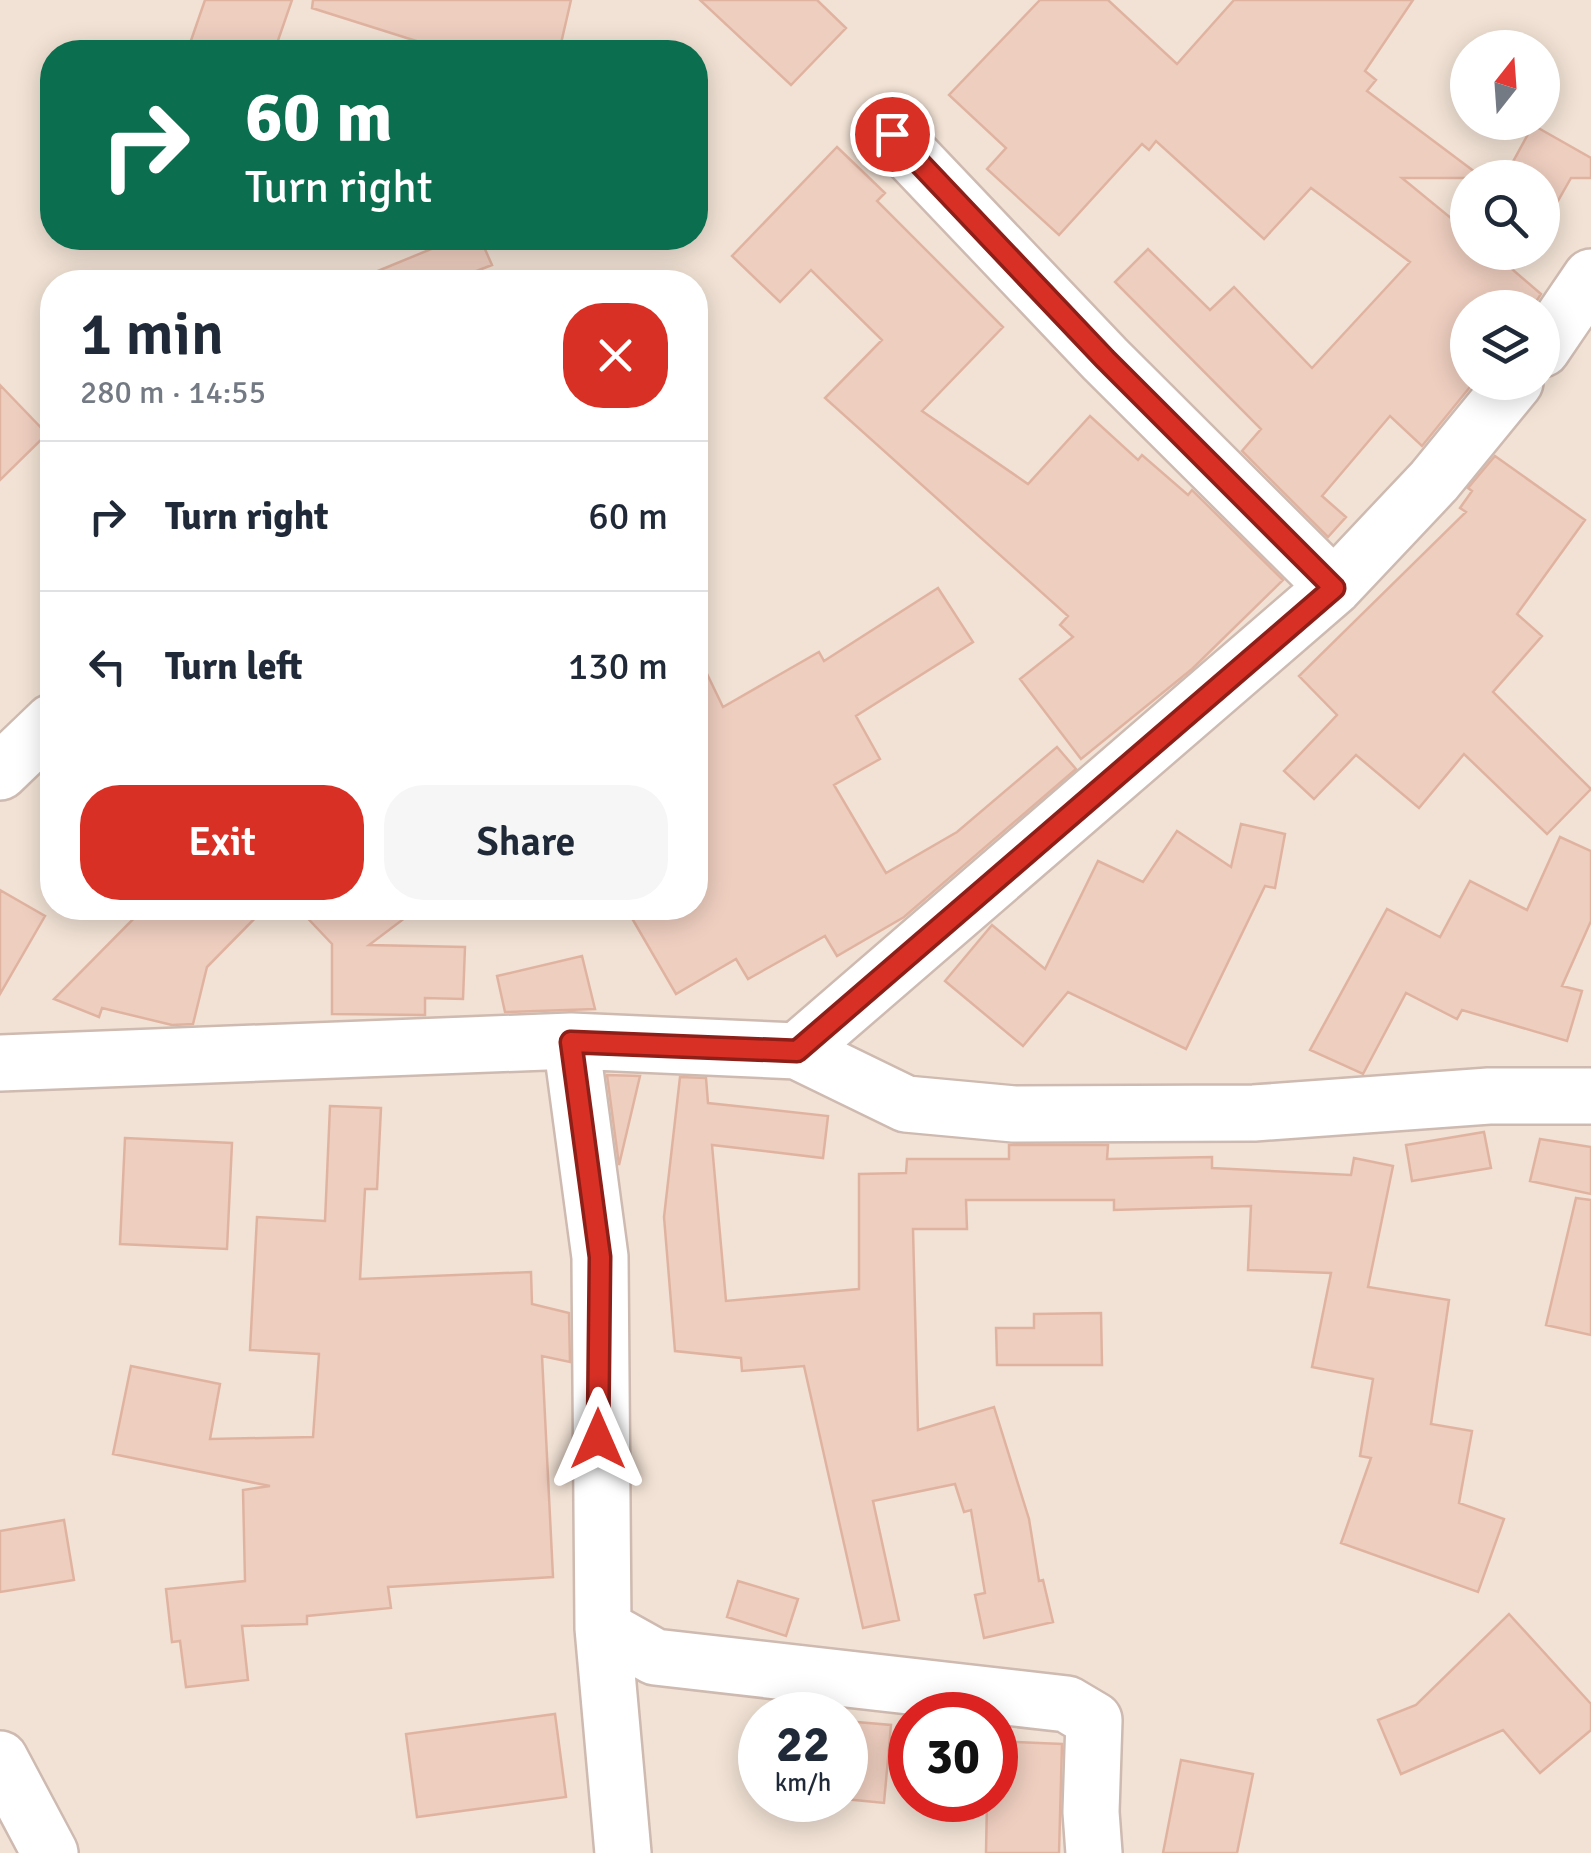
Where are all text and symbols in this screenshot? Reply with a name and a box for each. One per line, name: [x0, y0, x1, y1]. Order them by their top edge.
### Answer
north arrow: [1450, 30, 1560, 140]
map controls: [1450, 30, 1560, 400]
text: 60 m: [245, 74, 393, 160]
icon: right: [80, 80, 210, 210]
pin: [850, 92, 935, 177]
icon: arrive: [865, 107, 920, 162]
text: Turn right: [245, 160, 433, 215]
button: search: [1450, 160, 1560, 270]
button: layers: [1450, 290, 1560, 400]
text: 1 min: [80, 298, 224, 372]
button: close: [563, 303, 668, 408]
text: 280 m · 14:55: [80, 373, 266, 412]
icon: right: [80, 489, 135, 544]
text: Turn right: [165, 493, 329, 540]
text: 60 m: [588, 493, 668, 540]
icon: left: [80, 639, 135, 694]
text: Turn left: [165, 643, 303, 690]
text: 130 m: [568, 643, 668, 690]
button: Exit: [80, 785, 364, 900]
button: Share: [384, 785, 668, 900]
position arrow: [546, 1387, 650, 1491]
speed limit sign: 30: [888, 1692, 1018, 1822]
text: 22: [776, 1714, 830, 1776]
text: km/h: [775, 1767, 831, 1798]

